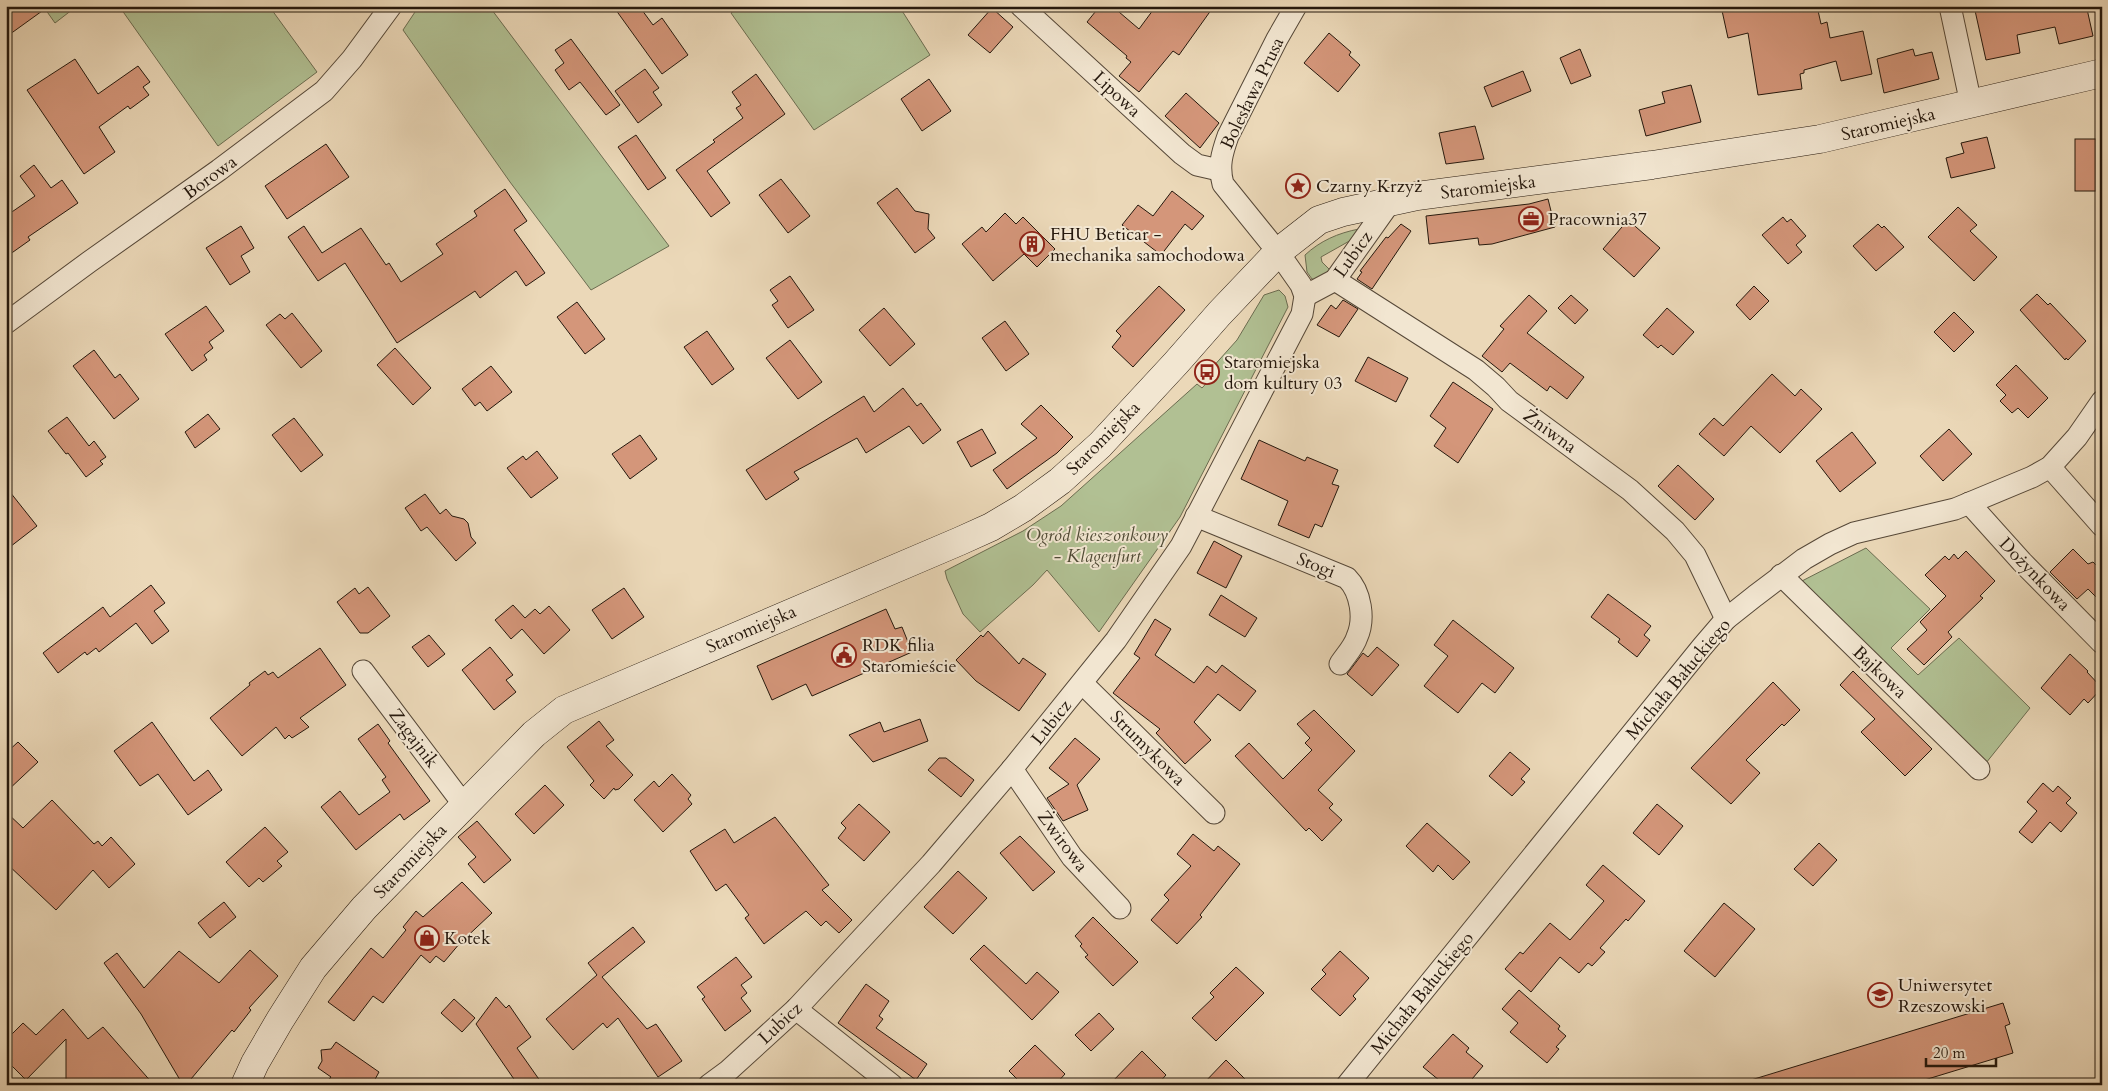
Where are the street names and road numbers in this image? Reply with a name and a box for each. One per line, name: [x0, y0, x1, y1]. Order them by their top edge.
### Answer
street label: Bolesława Prusa: [1215, 33, 1290, 153]
street label: Lipowa: [1087, 66, 1146, 123]
street label: Staromiejska: [1839, 101, 1938, 147]
street label: Borowa: [178, 149, 242, 205]
street label: Staromiejska: [1439, 169, 1537, 206]
street label: Lubicz: [1328, 226, 1379, 283]
street label: Staromiejska: [1061, 396, 1146, 481]
street label: Żniwna: [1518, 403, 1582, 459]
street label: Dożynkowa: [1993, 532, 2076, 617]
street label: Stogi: [1293, 546, 1339, 584]
street label: Staromiejska: [702, 599, 800, 660]
street label: Michała Bałuckiego: [1620, 613, 1737, 745]
street label: Bajkowa: [1847, 640, 1912, 705]
street label: Lubicz: [1025, 694, 1077, 750]
street label: Zagajnik: [383, 703, 444, 773]
street label: Strumykowa: [1104, 705, 1191, 792]
street label: Żwirowa: [1031, 805, 1094, 877]
street label: Staromiejska: [368, 818, 453, 904]
street label: Michała Bałuckiego: [1365, 926, 1480, 1060]
street label: Lubicz: [753, 997, 808, 1050]

